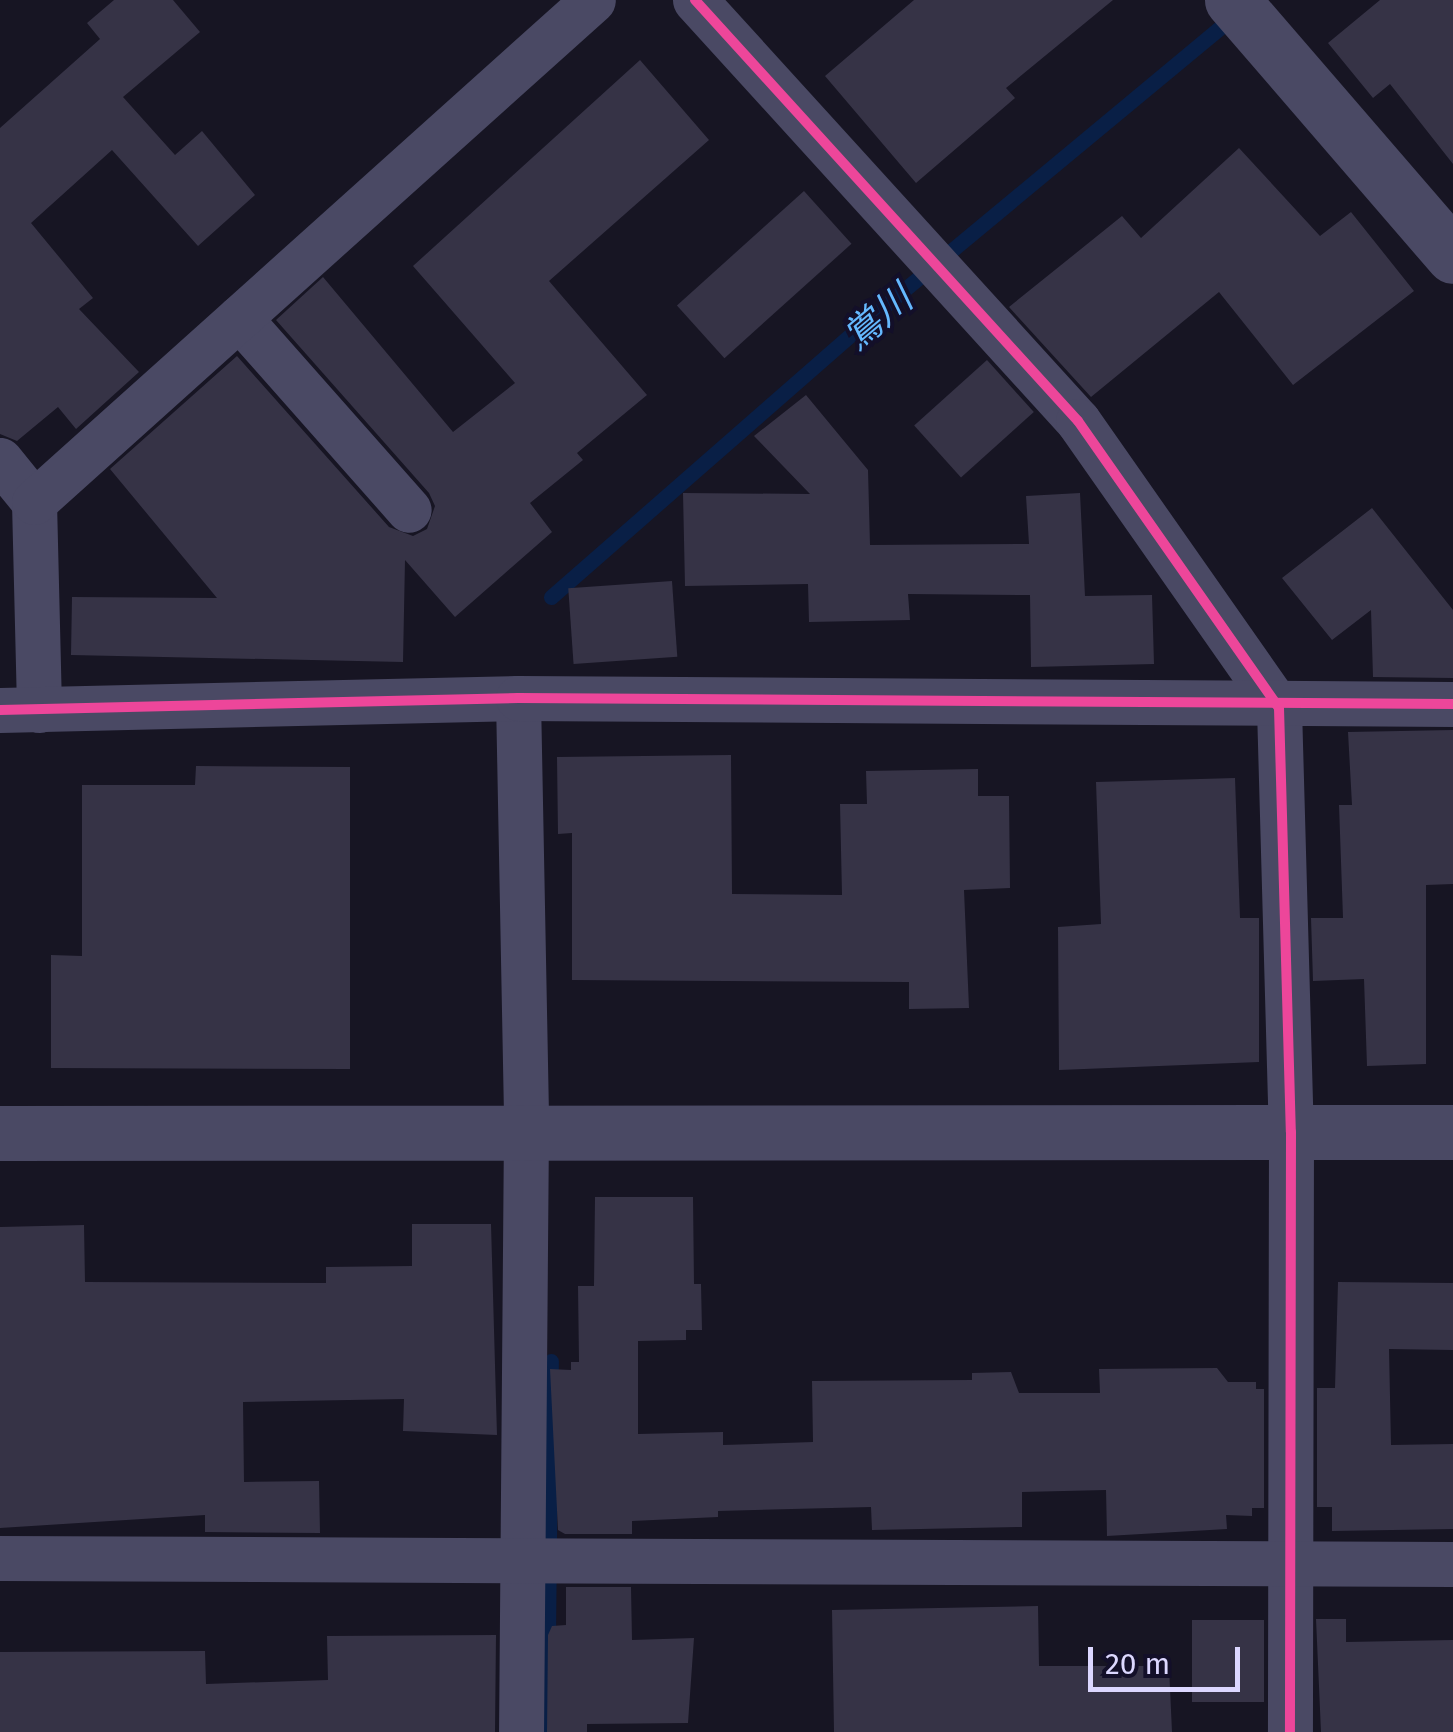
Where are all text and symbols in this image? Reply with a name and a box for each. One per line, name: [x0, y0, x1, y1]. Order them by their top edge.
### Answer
water label: 鴬川: [834, 276, 922, 360]
scale bar: [1093, 1627, 1246, 1689]
text: 20 m: [1105, 1646, 1170, 1682]

